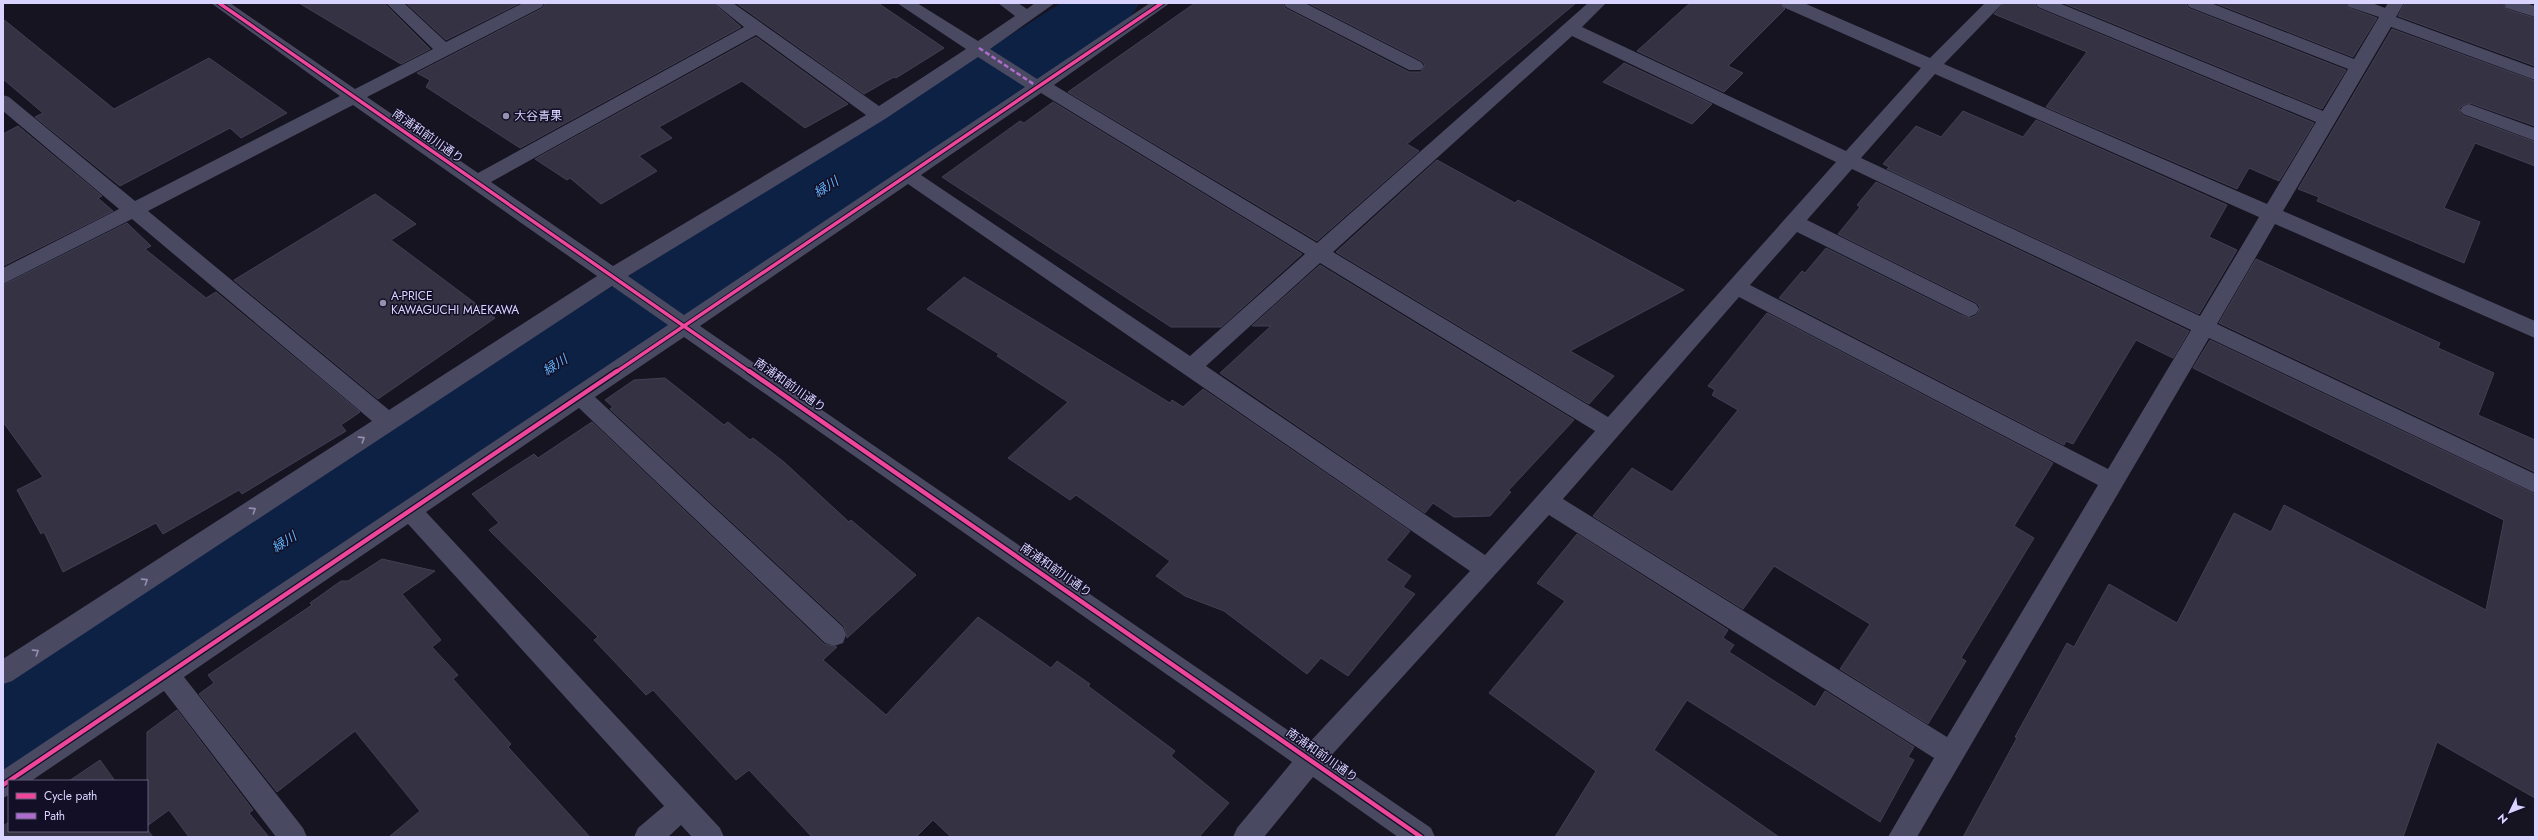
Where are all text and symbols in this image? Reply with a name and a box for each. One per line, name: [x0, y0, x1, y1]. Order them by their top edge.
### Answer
street label: 南浦和前川通り: [388, 105, 468, 167]
place label: 大谷青果: [514, 107, 562, 125]
marker: 大谷青果: [501, 111, 511, 121]
water label: 緑川: [810, 171, 844, 202]
place label: A-PRICE KAWAGUCHI MAEKAWA: [391, 287, 519, 319]
marker: A-PRICE KAWAGUCHI MAEKAWA: [378, 298, 388, 308]
water label: 緑川: [539, 349, 573, 380]
street label: 南浦和前川通り: [750, 354, 830, 416]
one-way arrow: [358, 436, 365, 444]
one-way arrow: [249, 508, 256, 515]
water label: 緑川: [268, 526, 302, 557]
street label: 南浦和前川通り: [1016, 539, 1096, 601]
one-way arrow: [140, 579, 147, 586]
one-way arrow: [32, 649, 39, 657]
street label: 南浦和前川通り: [1282, 724, 1362, 786]
legend: [8, 780, 148, 832]
text: Cycle path: [44, 787, 97, 805]
north arrow: [2490, 792, 2530, 832]
text: Path: [44, 807, 65, 825]
text: N: [2494, 810, 2512, 827]

